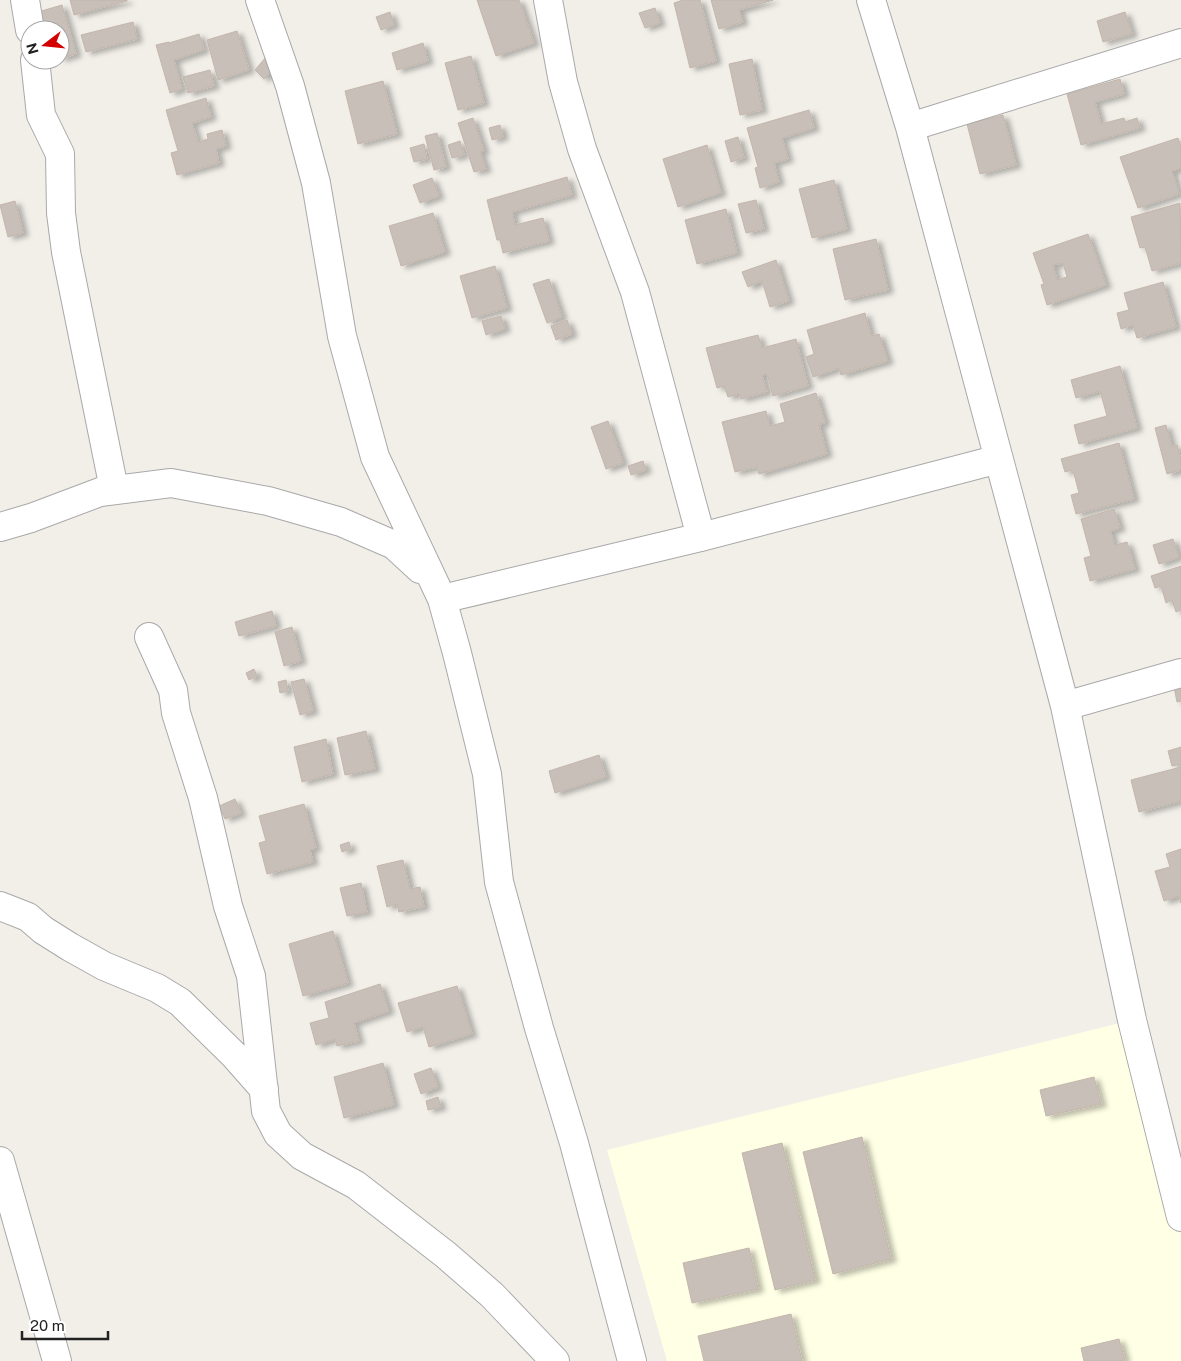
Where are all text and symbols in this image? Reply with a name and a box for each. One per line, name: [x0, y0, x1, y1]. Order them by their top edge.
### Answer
north arrow: [20, 20, 70, 70]
text: N: [23, 41, 42, 56]
scale bar: [22, 1308, 109, 1340]
text: 20 m: [30, 1317, 65, 1334]

